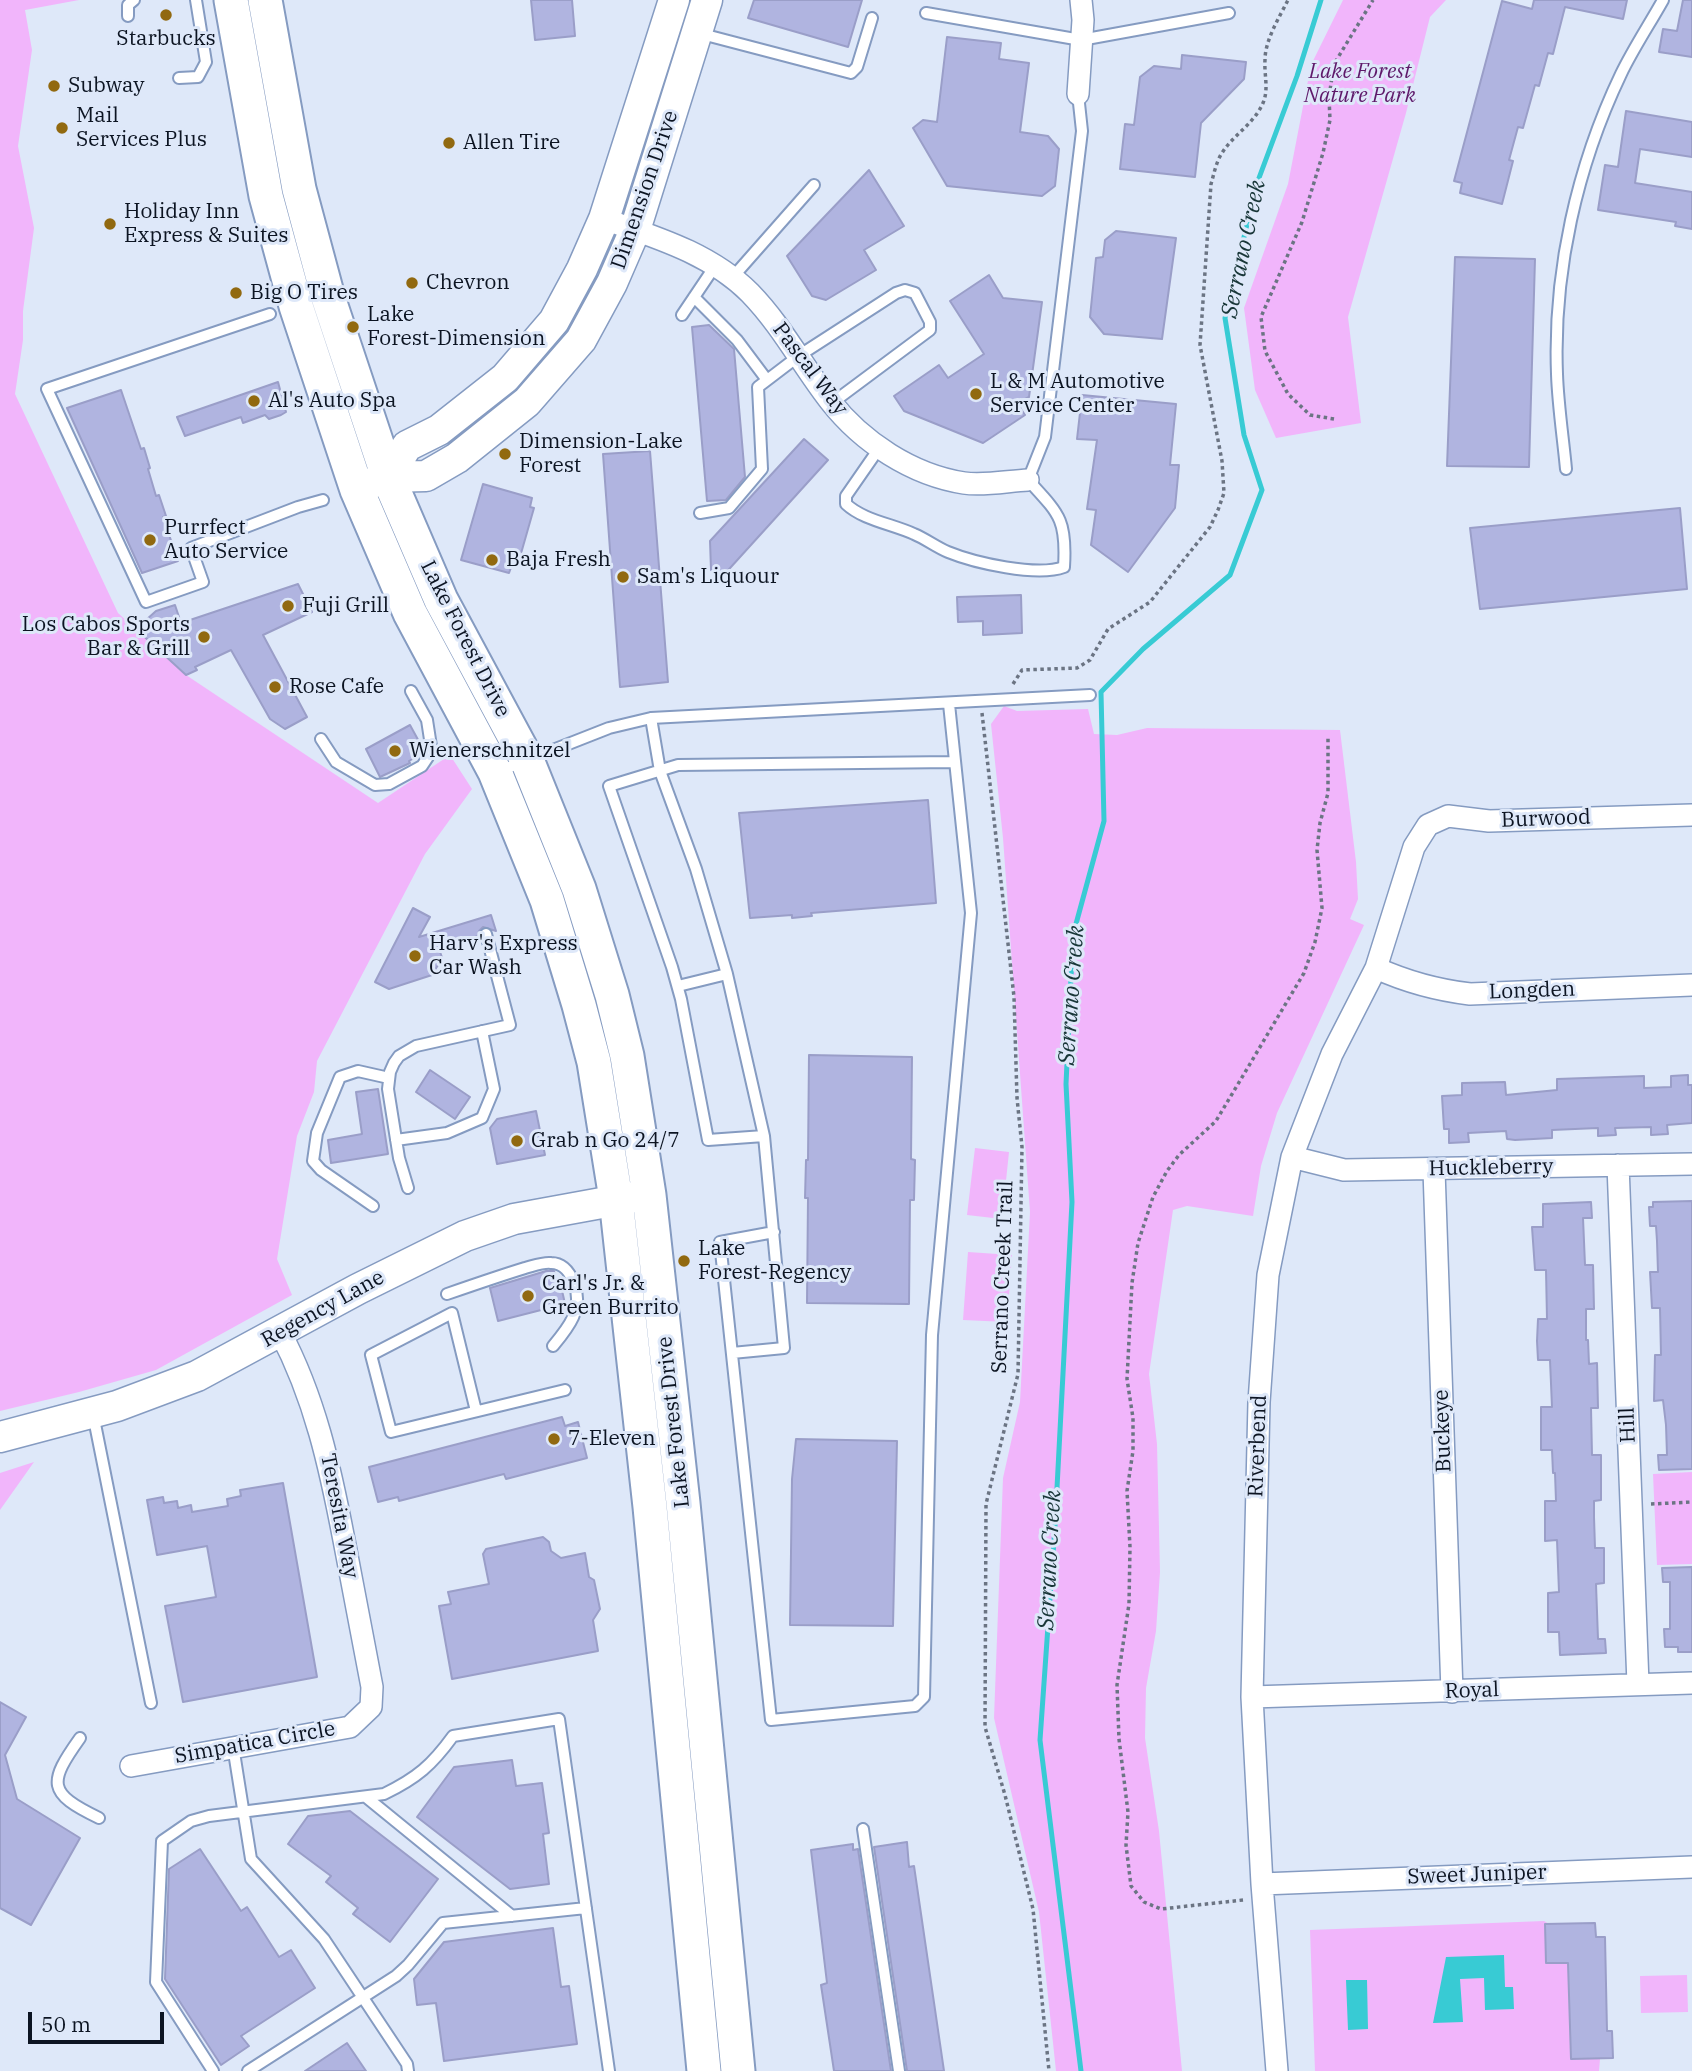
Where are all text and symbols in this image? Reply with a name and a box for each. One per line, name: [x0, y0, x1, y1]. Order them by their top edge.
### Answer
marker: Starbucks: [158, 7, 174, 23]
place label: Starbucks: [116, 26, 216, 52]
park label: Lake Forest Nature Park: [1304, 59, 1416, 109]
place label: Subway: [68, 73, 144, 99]
marker: Subway: [46, 78, 62, 94]
place label: Mail Services Plus: [76, 103, 207, 153]
street label: Dimension Drive: [606, 107, 684, 273]
marker: Mail Services Plus: [54, 120, 70, 136]
place label: Allen Tire: [463, 130, 560, 156]
marker: Allen Tire: [441, 135, 457, 151]
water label: Serrano Creek: [1216, 178, 1272, 320]
place label: Holiday Inn Express & Suites: [124, 199, 289, 249]
marker: Holiday Inn Express & Suites: [102, 216, 118, 232]
place label: Chevron: [426, 270, 510, 296]
marker: Chevron: [404, 275, 420, 291]
place label: Big O Tires: [250, 280, 358, 306]
marker: Big O Tires: [228, 285, 244, 301]
place label: Lake Forest-Dimension: [367, 302, 545, 352]
street label: Pascal Way: [767, 318, 853, 420]
marker: Lake Forest-Dimension: [345, 319, 361, 335]
place label: L & M Automotive Service Center: [990, 369, 1165, 419]
marker: L & M Automotive Service Center: [968, 386, 984, 402]
place label: Al's Auto Spa: [268, 388, 397, 414]
marker: Al's Auto Spa: [246, 393, 262, 409]
place label: Dimension-Lake Forest: [519, 429, 683, 479]
marker: Dimension-Lake Forest: [497, 446, 513, 462]
place label: Purrfect Auto Service: [164, 515, 288, 565]
marker: Purrfect Auto Service: [142, 532, 158, 548]
place label: Baja Fresh: [506, 547, 611, 573]
marker: Baja Fresh: [484, 552, 500, 568]
street label: Lake Forest Drive: [415, 557, 515, 721]
place label: Sam's Liquour: [637, 564, 779, 590]
marker: Sam's Liquour: [615, 569, 631, 585]
place label: Fuji Grill: [302, 593, 389, 619]
marker: Fuji Grill: [280, 598, 296, 614]
place label: Los Cabos Sports Bar & Grill: [22, 612, 190, 662]
marker: Los Cabos Sports Bar & Grill: [196, 629, 212, 645]
place label: Rose Cafe: [289, 674, 384, 700]
marker: Rose Cafe: [267, 679, 283, 695]
place label: Wienerschnitzel: [409, 738, 571, 764]
marker: Wienerschnitzel: [387, 743, 403, 759]
street label: Burwood: [1501, 805, 1591, 833]
water label: Serrano Creek: [1053, 924, 1091, 1066]
place label: Harv's Express Car Wash: [429, 931, 578, 981]
marker: Harv's Express Car Wash: [407, 948, 423, 964]
street label: Longden: [1488, 977, 1576, 1005]
place label: Grab n Go 24/7: [531, 1128, 680, 1154]
marker: Grab n Go 24/7: [509, 1133, 525, 1149]
street label: Huckleberry: [1428, 1154, 1554, 1182]
street label: Serrano Creek Trail: [987, 1180, 1019, 1374]
place label: Lake Forest-Regency: [698, 1236, 851, 1286]
marker: Lake Forest-Regency: [676, 1253, 692, 1269]
street label: Regency Lane: [257, 1265, 389, 1353]
place label: Carl's Jr. & Green Burrito: [542, 1271, 679, 1321]
marker: Carl's Jr. & Green Burrito: [520, 1288, 536, 1304]
street label: Lake Forest Drive: [652, 1335, 696, 1509]
street label: Buckeye: [1429, 1389, 1457, 1473]
street label: Riverbend: [1244, 1394, 1272, 1498]
street label: Hill: [1615, 1407, 1641, 1443]
place label: 7-Eleven: [568, 1426, 656, 1452]
marker: 7-Eleven: [546, 1431, 562, 1447]
street label: Teresita Way: [315, 1451, 363, 1581]
water label: Serrano Creek: [1033, 1489, 1067, 1631]
street label: Royal: [1444, 1677, 1500, 1705]
street label: Simpatica Circle: [173, 1716, 337, 1770]
street label: Sweet Juniper: [1407, 1860, 1547, 1890]
scale bar: [32, 1997, 168, 2041]
text: 50 m: [41, 2010, 91, 2038]

